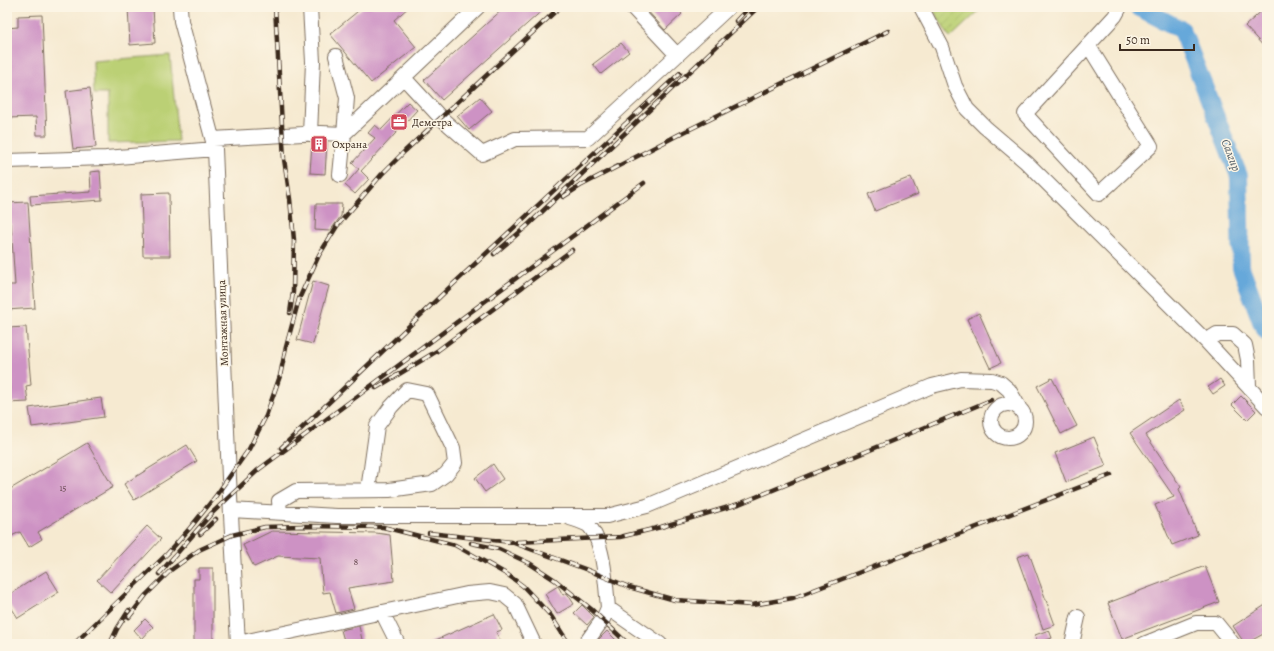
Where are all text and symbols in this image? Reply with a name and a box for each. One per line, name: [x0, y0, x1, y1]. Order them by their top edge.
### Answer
scale bar: [1120, 26, 1194, 52]
text: 50 m: [1126, 32, 1150, 48]
office icon: Деметра: [389, 112, 409, 132]
place label: Деметра: [412, 115, 453, 130]
building icon: Охрана: [309, 134, 329, 154]
place label: Охрана: [332, 137, 368, 152]
water label: Салгир: [1218, 137, 1245, 174]
street label: Монтажная улица: [214, 279, 232, 366]
house number: 15: [60, 482, 67, 494]
house number: 8: [354, 556, 358, 568]

